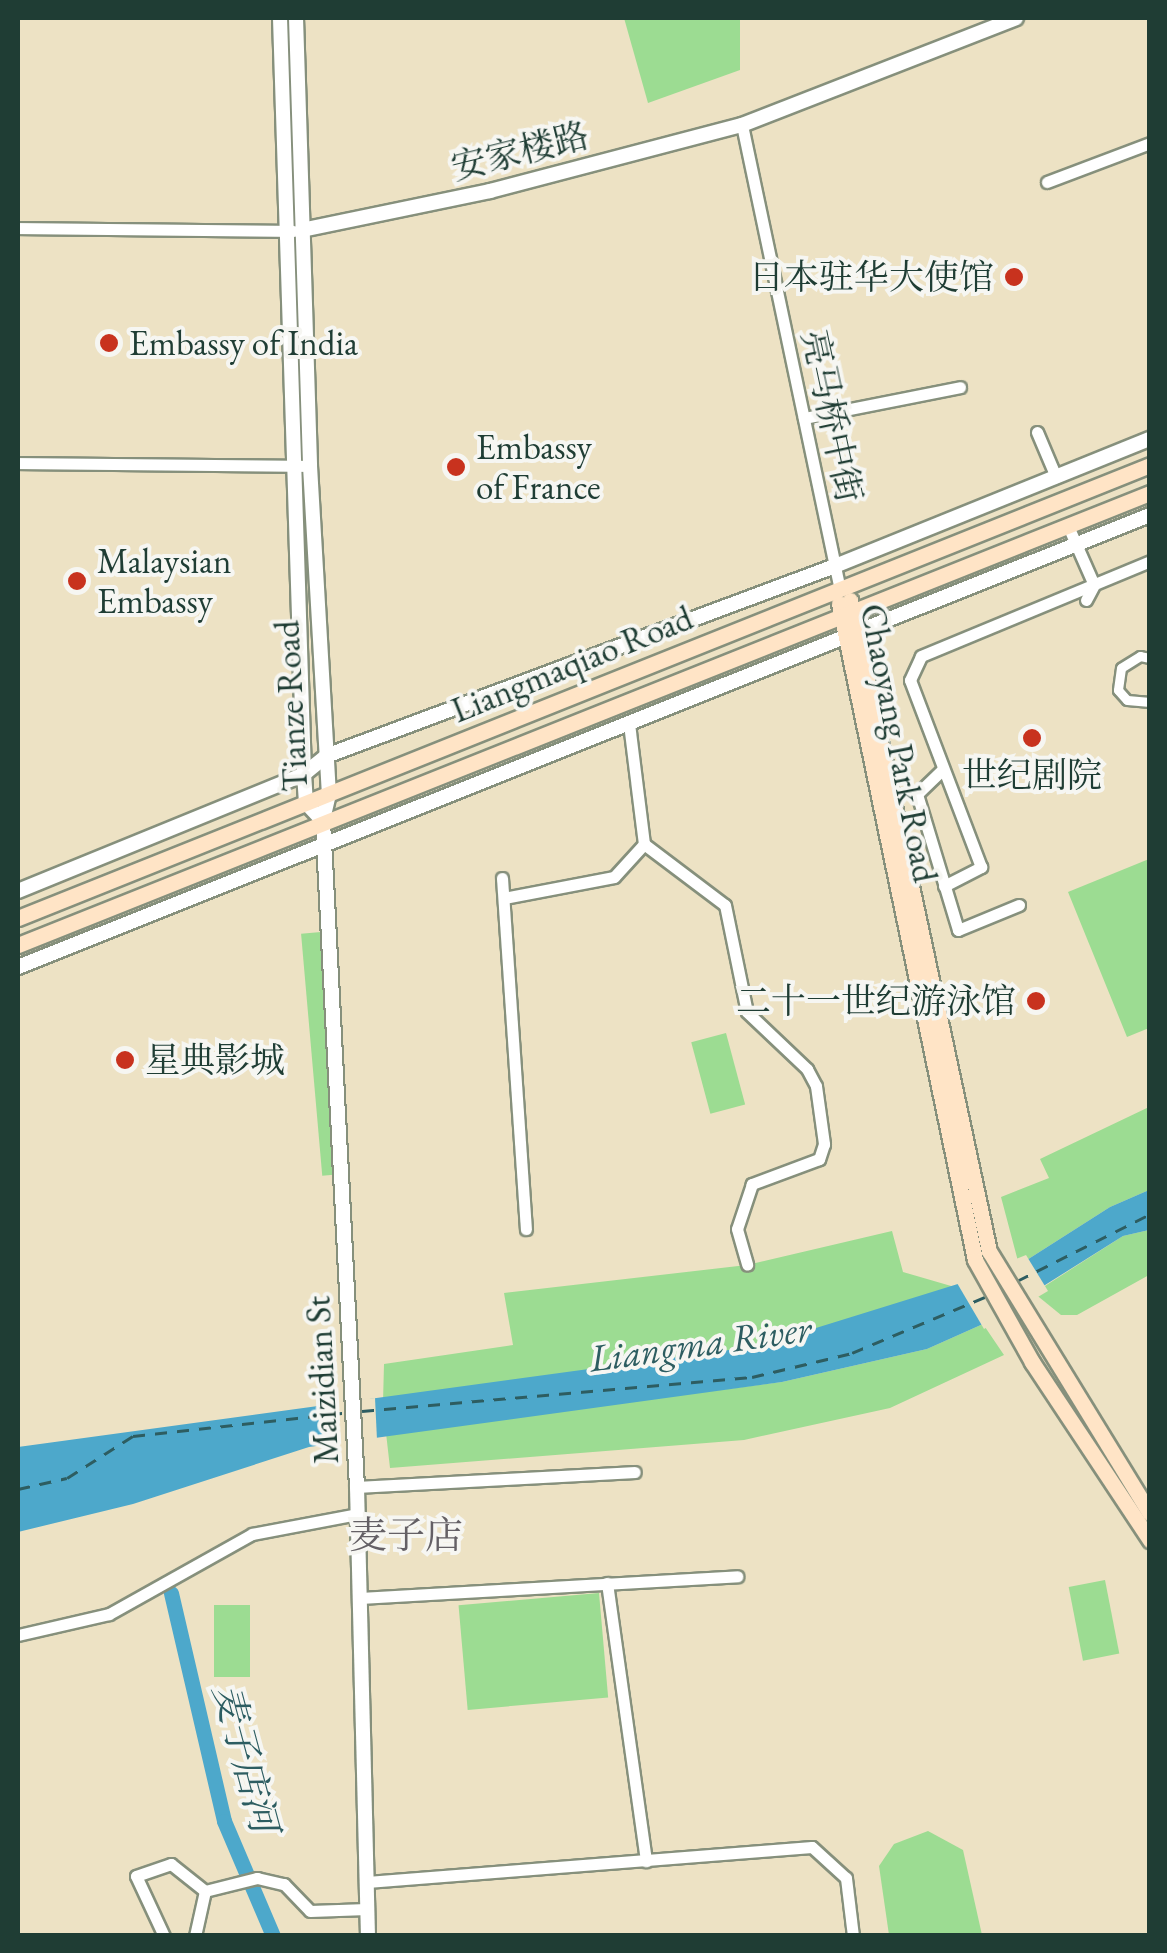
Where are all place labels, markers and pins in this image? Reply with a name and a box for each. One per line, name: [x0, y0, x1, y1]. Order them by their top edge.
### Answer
place label: 日本驻华大使馆: [749, 256, 994, 298]
marker: 日本驻华大使馆: [1003, 266, 1025, 288]
place label: Embassy of India: [129, 322, 358, 364]
marker: Embassy of India: [98, 332, 120, 354]
place label: Embassy of France: [476, 426, 601, 508]
marker: Embassy of France: [445, 456, 467, 478]
place label: Malaysian Embassy: [97, 540, 231, 622]
marker: Malaysian Embassy: [66, 570, 88, 592]
marker: 世纪剧院: [1021, 727, 1043, 749]
place label: 世纪剧院: [962, 754, 1102, 796]
place label: 二十一世纪游泳馆: [736, 980, 1016, 1022]
marker: 二十一世纪游泳馆: [1025, 990, 1047, 1012]
place label: 星典影城: [145, 1039, 285, 1081]
marker: 星典影城: [114, 1049, 136, 1071]

